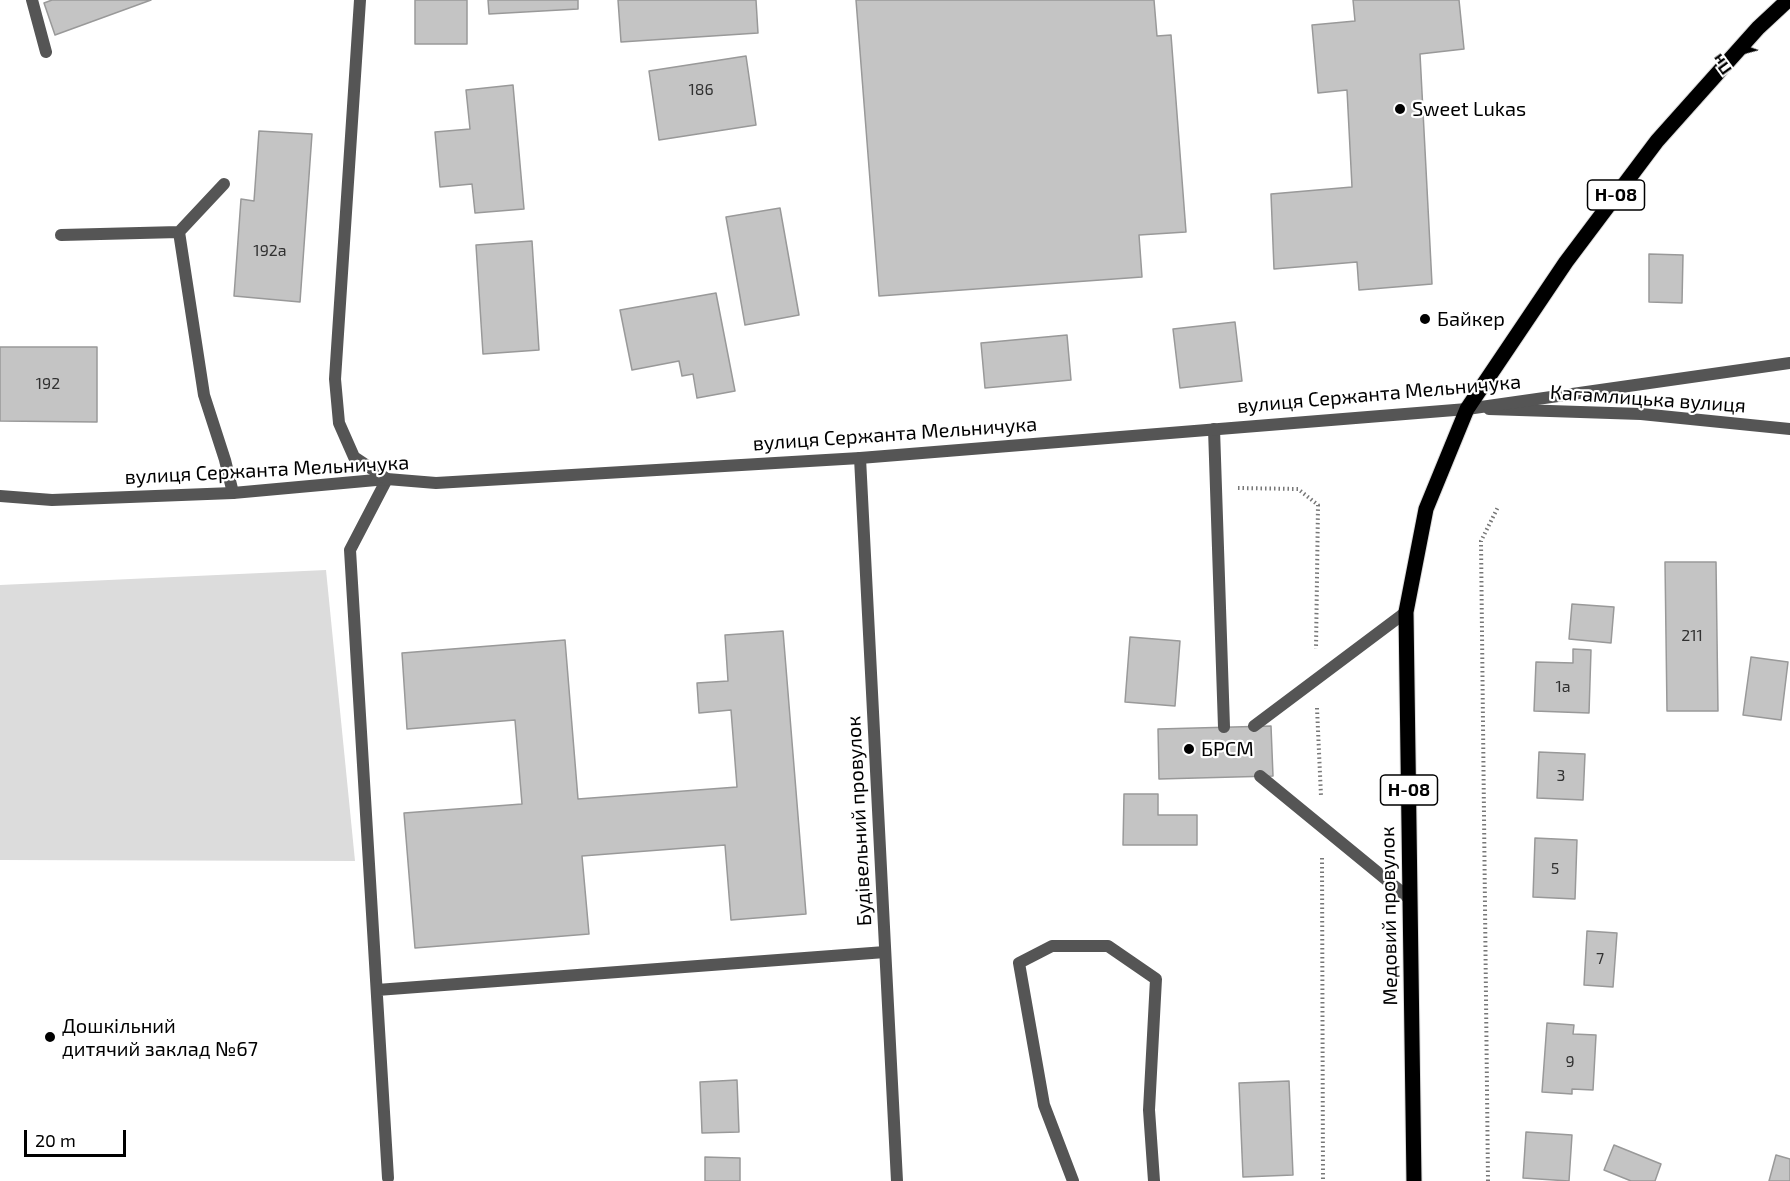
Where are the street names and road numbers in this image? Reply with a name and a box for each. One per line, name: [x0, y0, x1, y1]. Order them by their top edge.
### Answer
road number: Н-08: [1588, 180, 1644, 210]
street label: вулиця Сержанта Мельничука: [1236, 370, 1522, 418]
street label: Кагамлицька вулиця: [1549, 380, 1747, 418]
street label: вулиця Сержанта Мельничука: [752, 412, 1038, 456]
street label: вулиця Сержанта Мельничука: [124, 451, 410, 489]
street label: Будівельний провулок: [842, 715, 876, 927]
road number: Н-08: [1380, 775, 1438, 805]
street label: Медовий провулок: [1375, 826, 1403, 1006]

